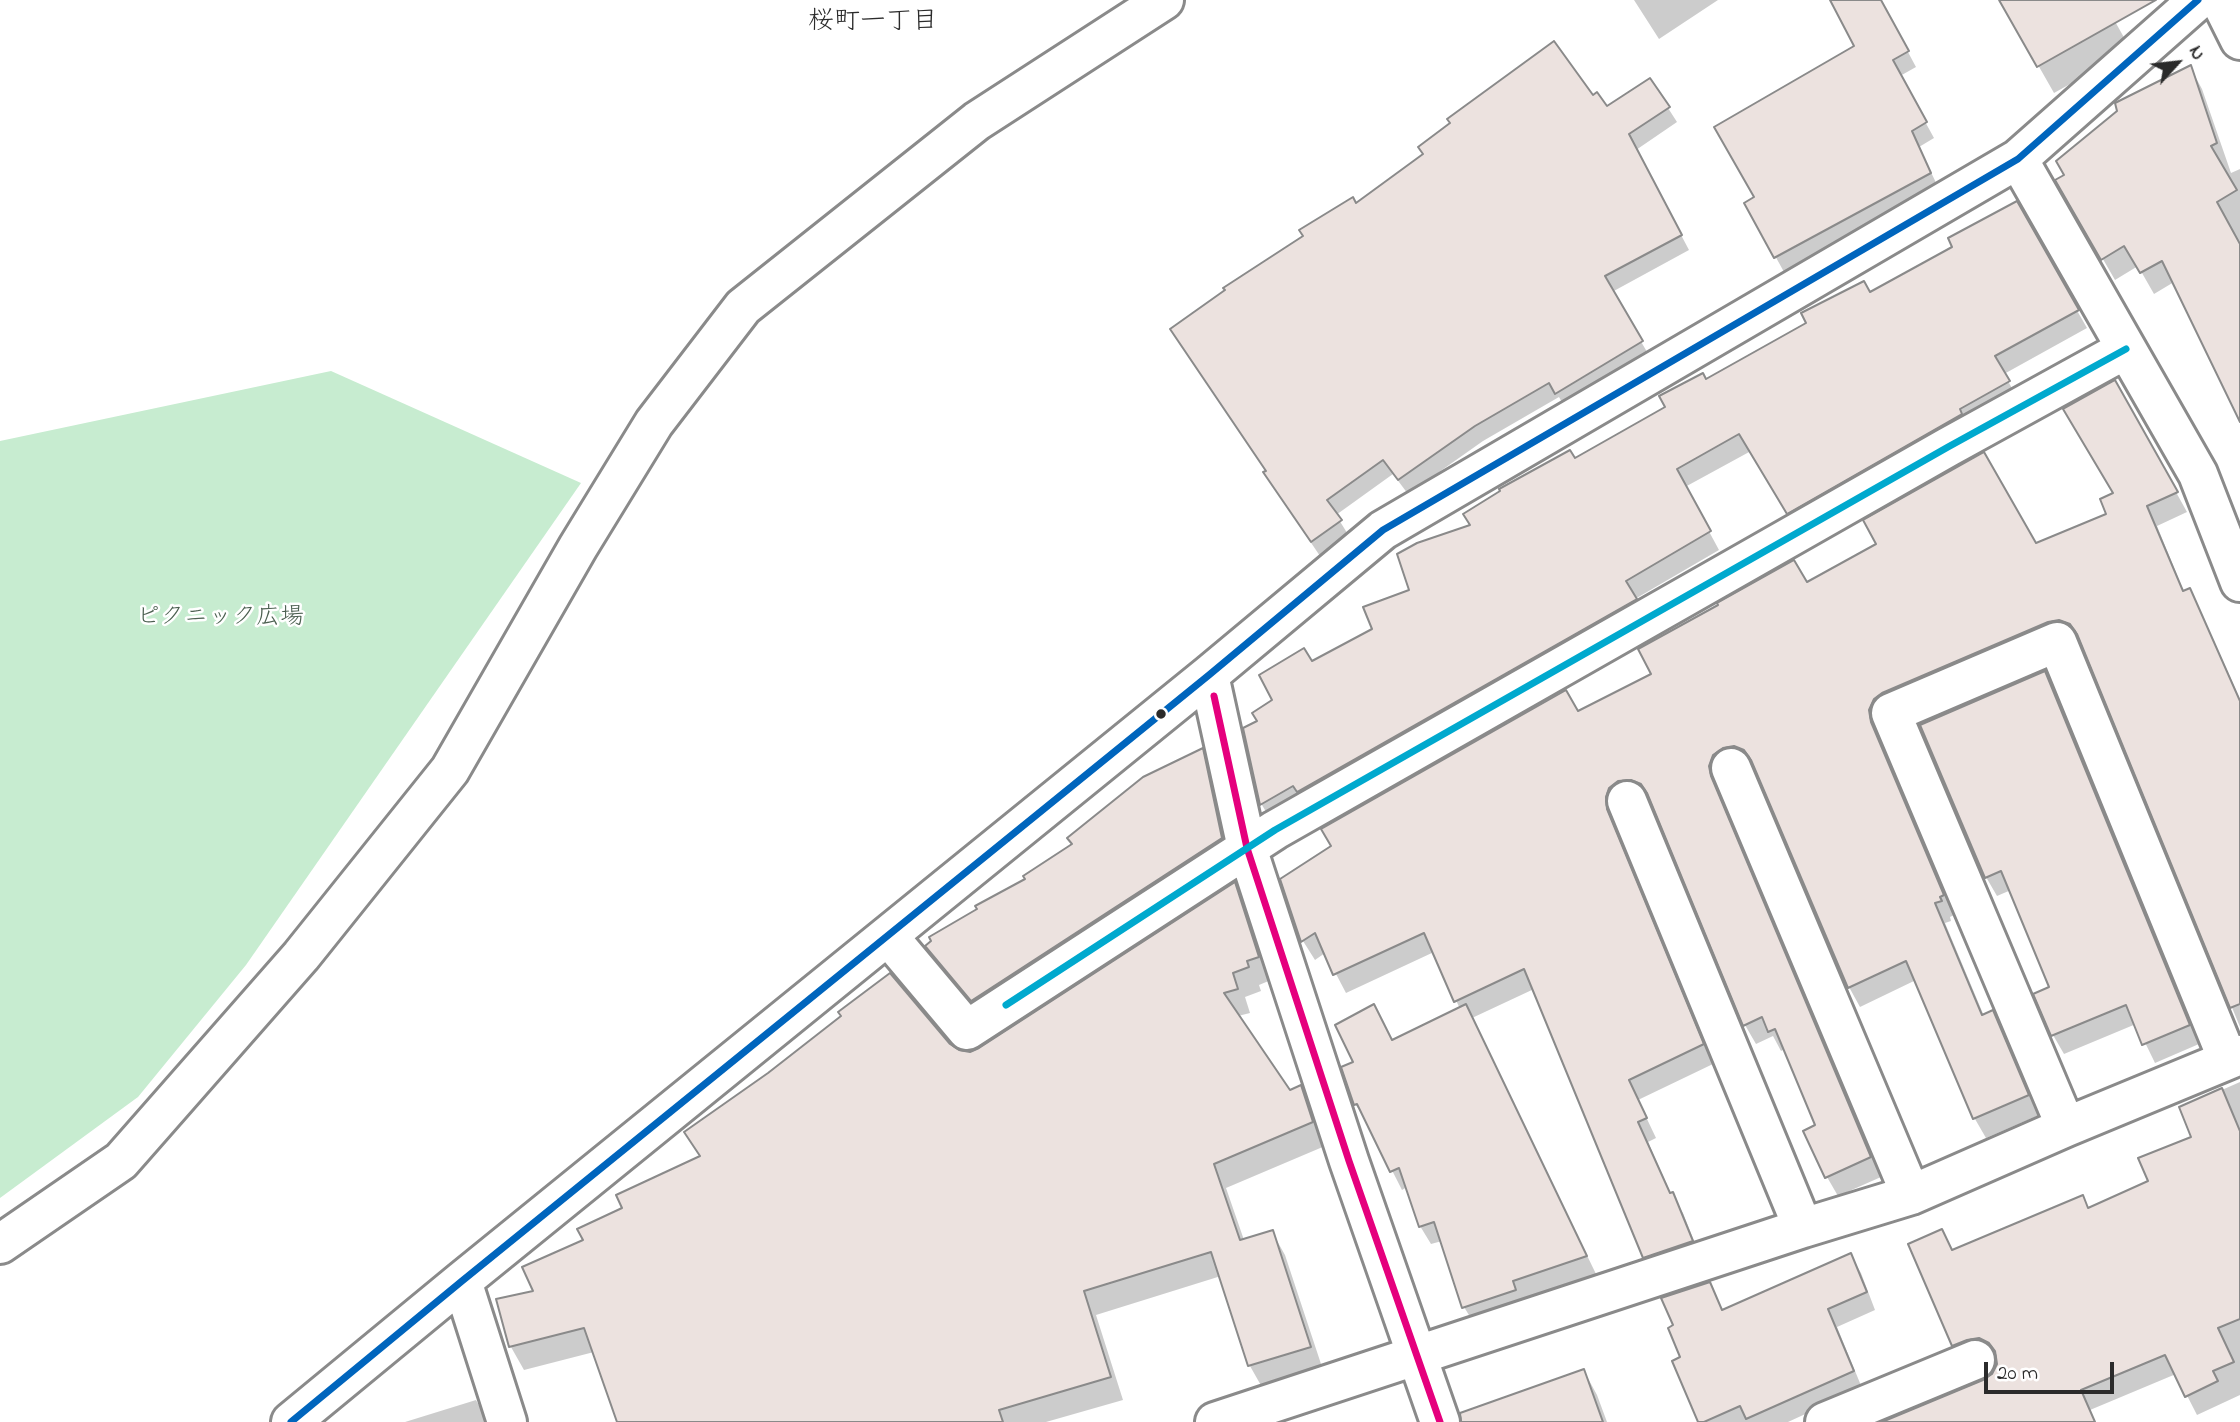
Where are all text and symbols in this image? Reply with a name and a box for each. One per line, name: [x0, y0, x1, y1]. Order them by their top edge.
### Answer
district label: 桜町一丁目: [808, 8, 938, 40]
north arrow: [2142, 28, 2212, 98]
text: N: [2181, 41, 2211, 65]
park label: ピクニック広場: [136, 605, 304, 633]
unlabelled marker: [1154, 707, 1168, 721]
scale bar: [1988, 1348, 2118, 1392]
text: 20 m: [1997, 1359, 2038, 1389]

